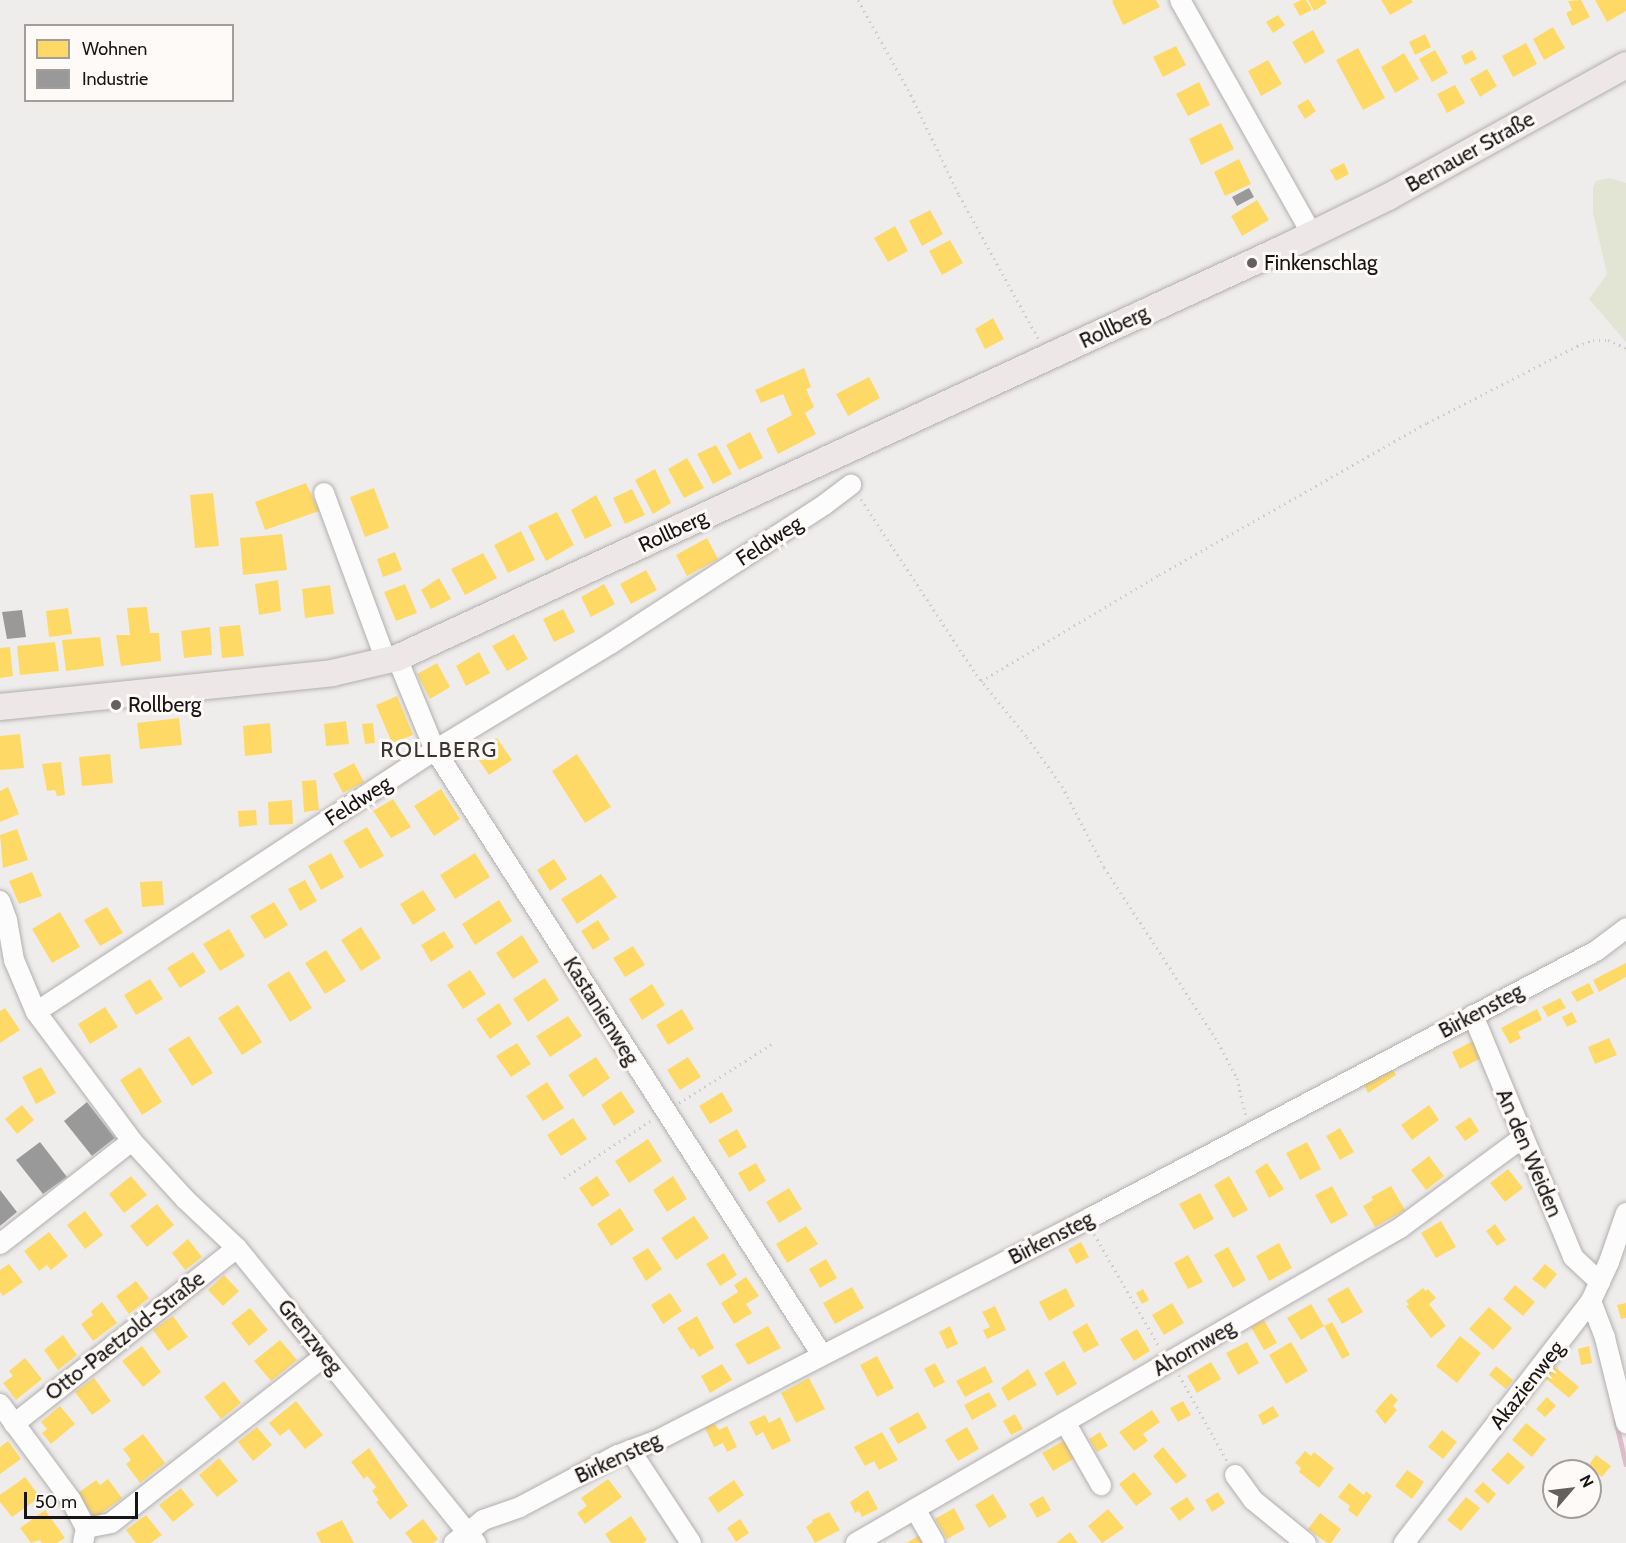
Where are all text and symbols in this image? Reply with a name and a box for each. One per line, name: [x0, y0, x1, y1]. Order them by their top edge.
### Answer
legend: [24, 24, 234, 102]
text: Wohnen: [82, 38, 147, 60]
text: Industrie: [82, 68, 148, 90]
street label: Bernauer Straße: [1401, 106, 1539, 198]
place label: Finkenschlag: [1264, 250, 1378, 276]
marker: Finkenschlag: [1245, 256, 1259, 270]
street label: Rollberg: [1076, 300, 1152, 354]
street label: Rollberg: [635, 504, 711, 558]
street label: Feldweg: [731, 510, 807, 572]
place label: Rollberg: [128, 692, 201, 718]
marker: Rollberg: [109, 698, 123, 712]
district label: ROLLBERG: [380, 737, 498, 763]
street label: Feldweg: [320, 770, 396, 832]
street label: Kastanienweg: [558, 952, 644, 1070]
street label: Birkensteg: [1435, 978, 1527, 1044]
street label: An den Weiden: [1491, 1085, 1567, 1221]
street label: Birkensteg: [1004, 1206, 1098, 1270]
street label: Otto-Paetzold-Straße: [40, 1266, 210, 1406]
street label: Grenzweg: [272, 1294, 348, 1380]
street label: Ahornweg: [1149, 1314, 1239, 1382]
street label: Akazienweg: [1485, 1336, 1569, 1434]
street label: Birkensteg: [571, 1427, 665, 1489]
north arrow: [1542, 1459, 1602, 1519]
text: N: [1576, 1472, 1598, 1491]
scale bar: [27, 1480, 141, 1518]
text: 50 m: [35, 1491, 77, 1513]

